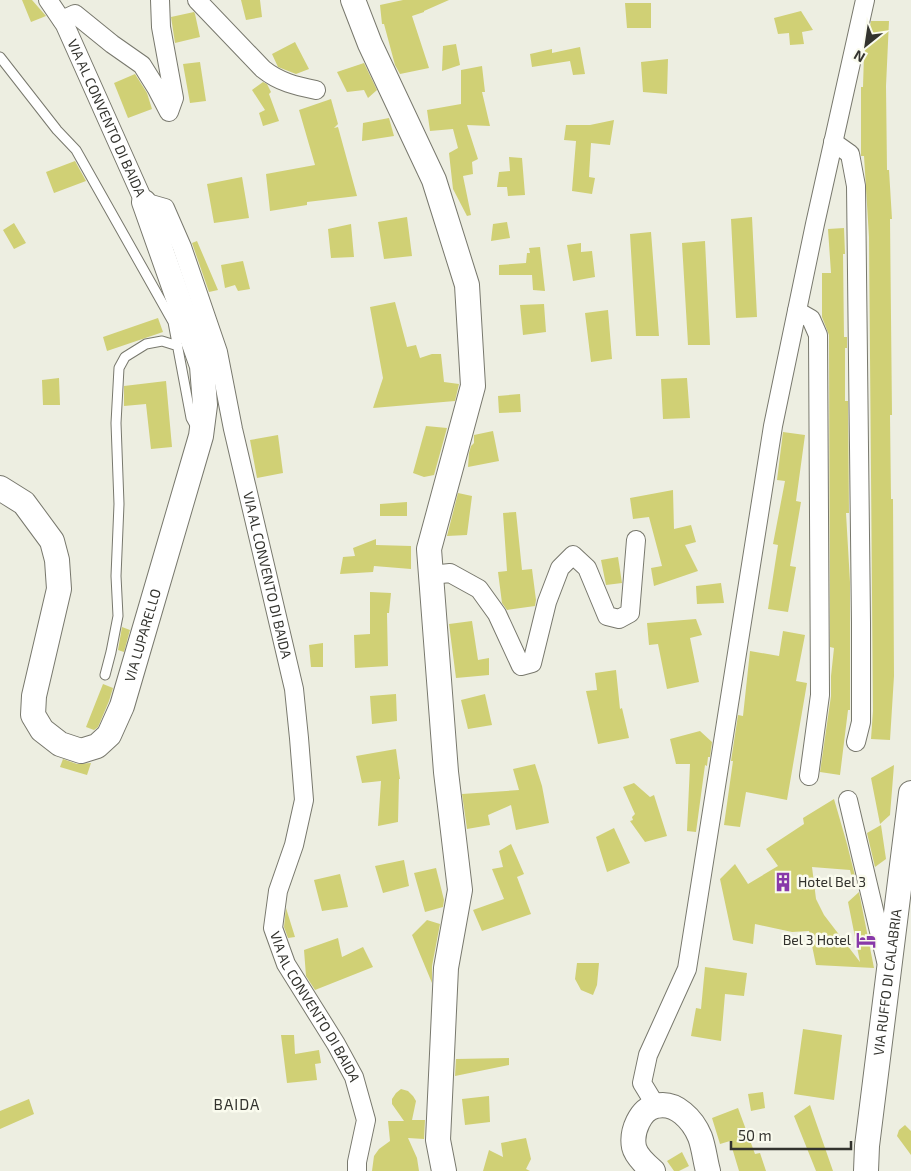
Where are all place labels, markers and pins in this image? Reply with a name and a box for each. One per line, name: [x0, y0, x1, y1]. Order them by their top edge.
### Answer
building icon: Hotel Bel 3: [772, 871, 794, 893]
place label: Hotel Bel 3: [798, 873, 866, 890]
hotel icon: Bel 3 Hotel: [855, 929, 877, 951]
place label: Bel 3 Hotel: [783, 931, 852, 948]

